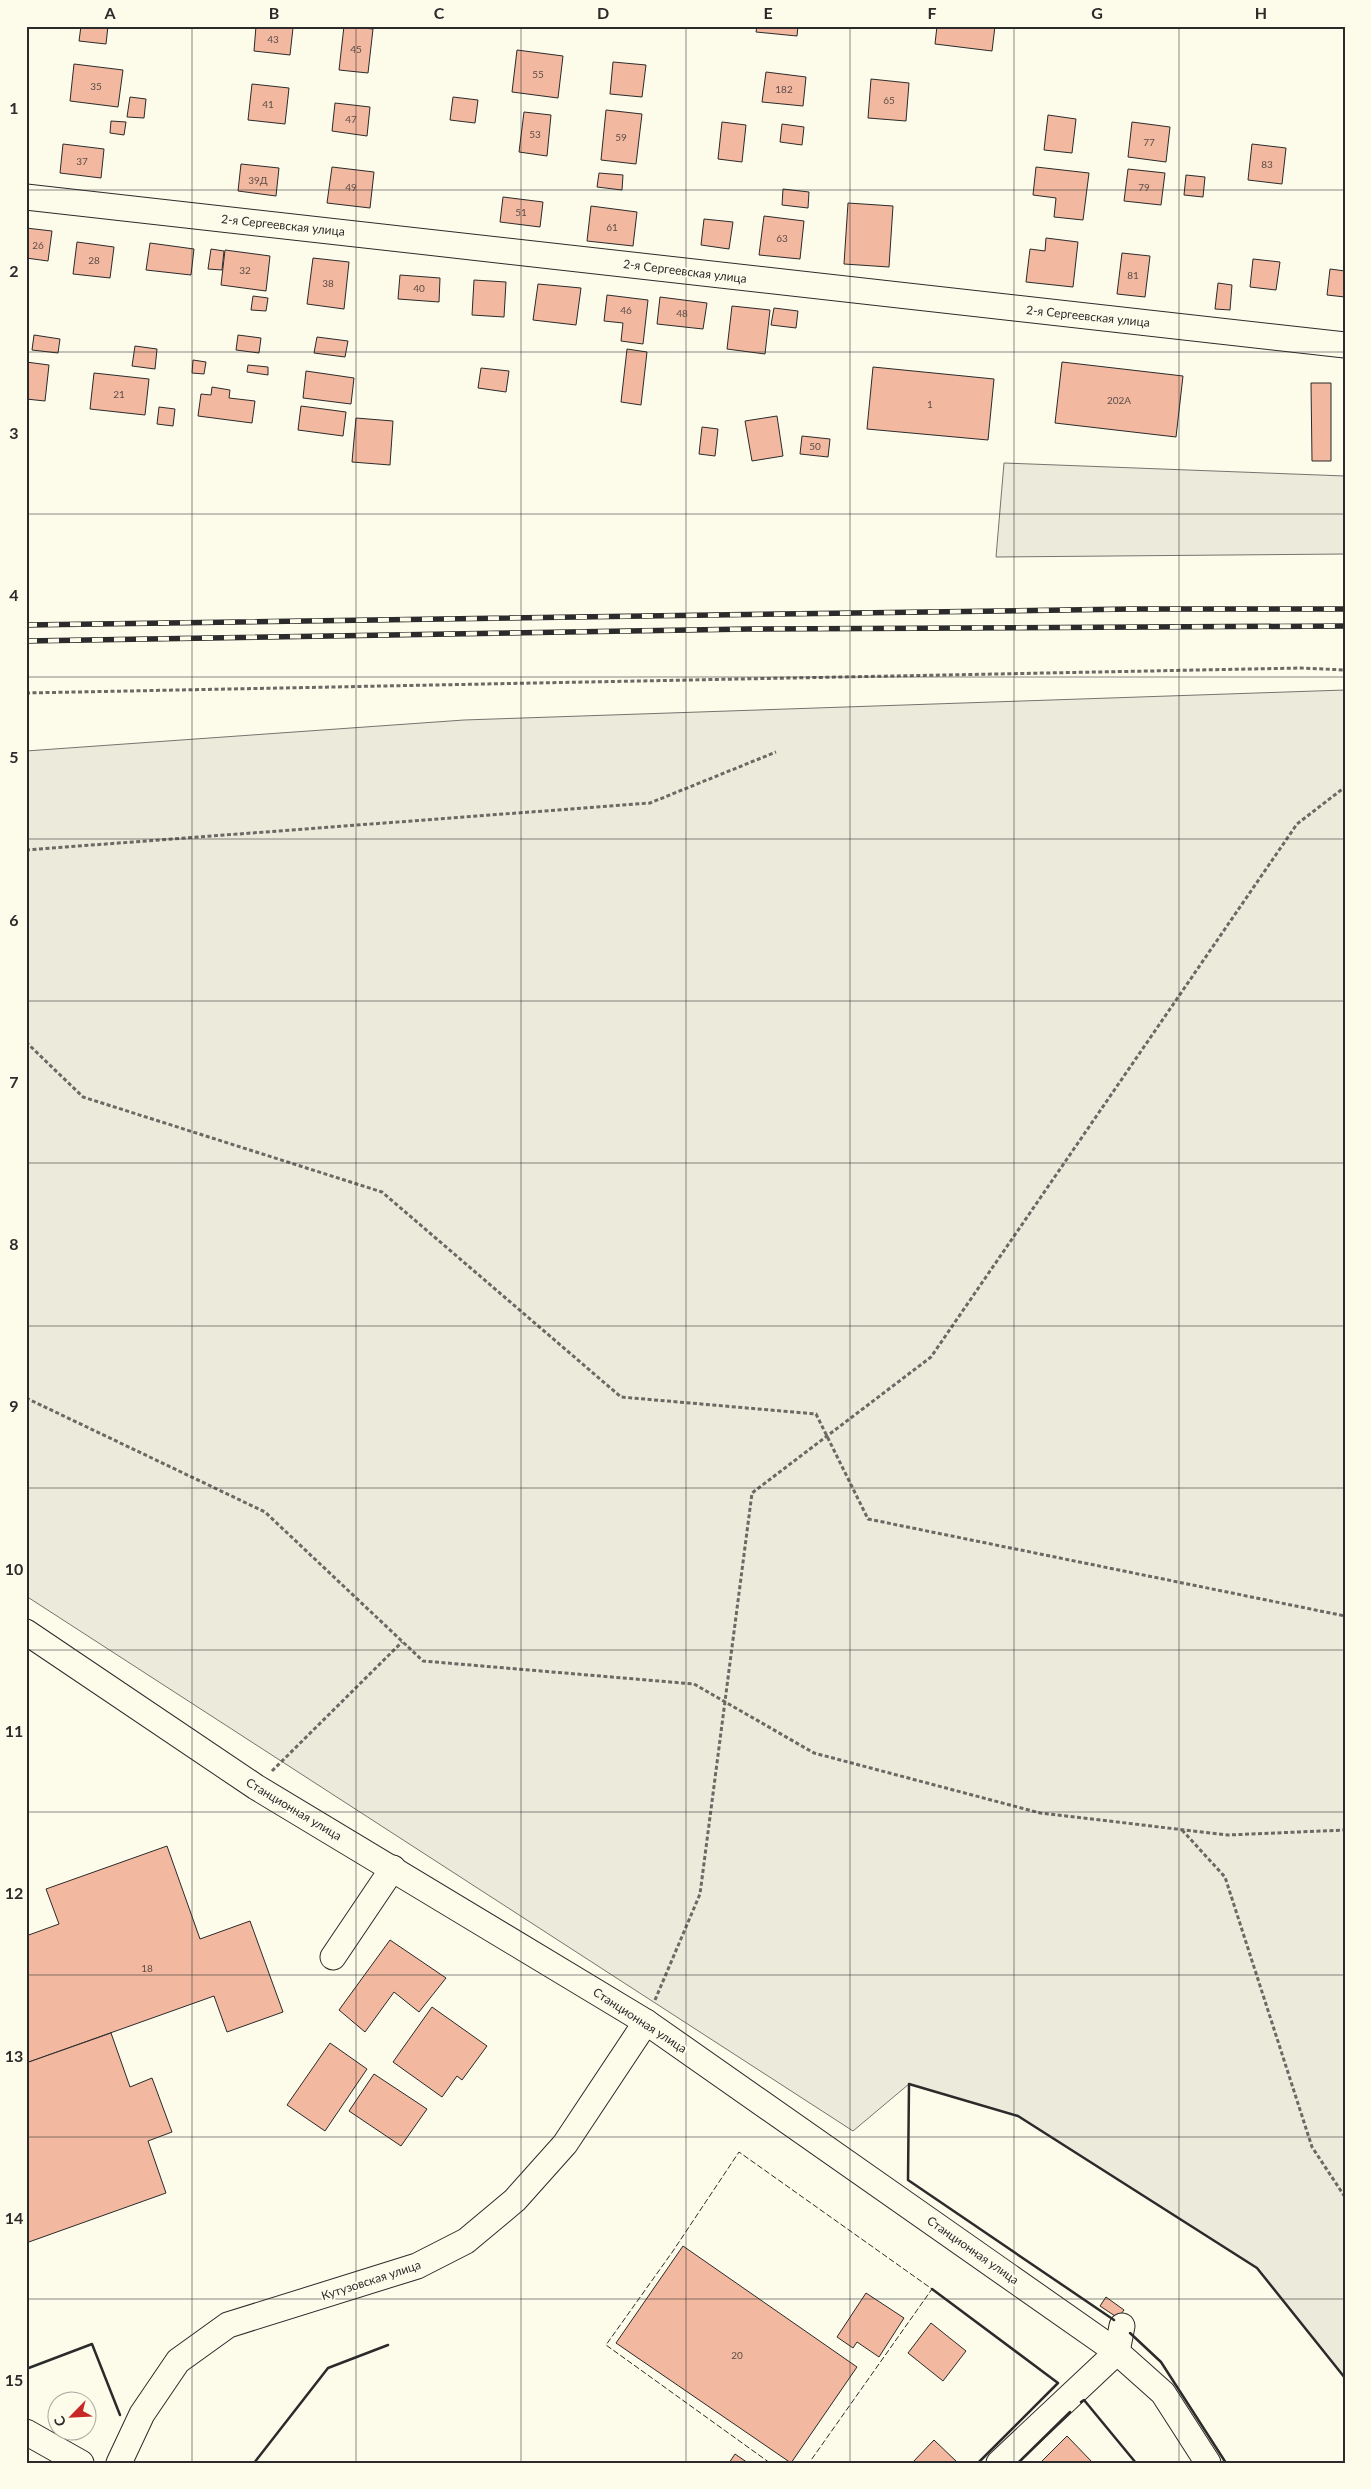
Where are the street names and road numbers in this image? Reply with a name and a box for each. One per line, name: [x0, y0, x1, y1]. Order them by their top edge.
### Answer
street label: 2-я Сергеевская улица: [220, 211, 346, 239]
street label: 2-я Сергеевская улица: [622, 256, 748, 286]
street label: 2-я Сергеевская улица: [1025, 302, 1151, 330]
street label: Станционная улица: [244, 1775, 344, 1843]
street label: Станционная улица: [590, 1984, 690, 2056]
street label: Станционная улица: [924, 2213, 1022, 2287]
street label: Кутузовская улица: [319, 2257, 423, 2303]

